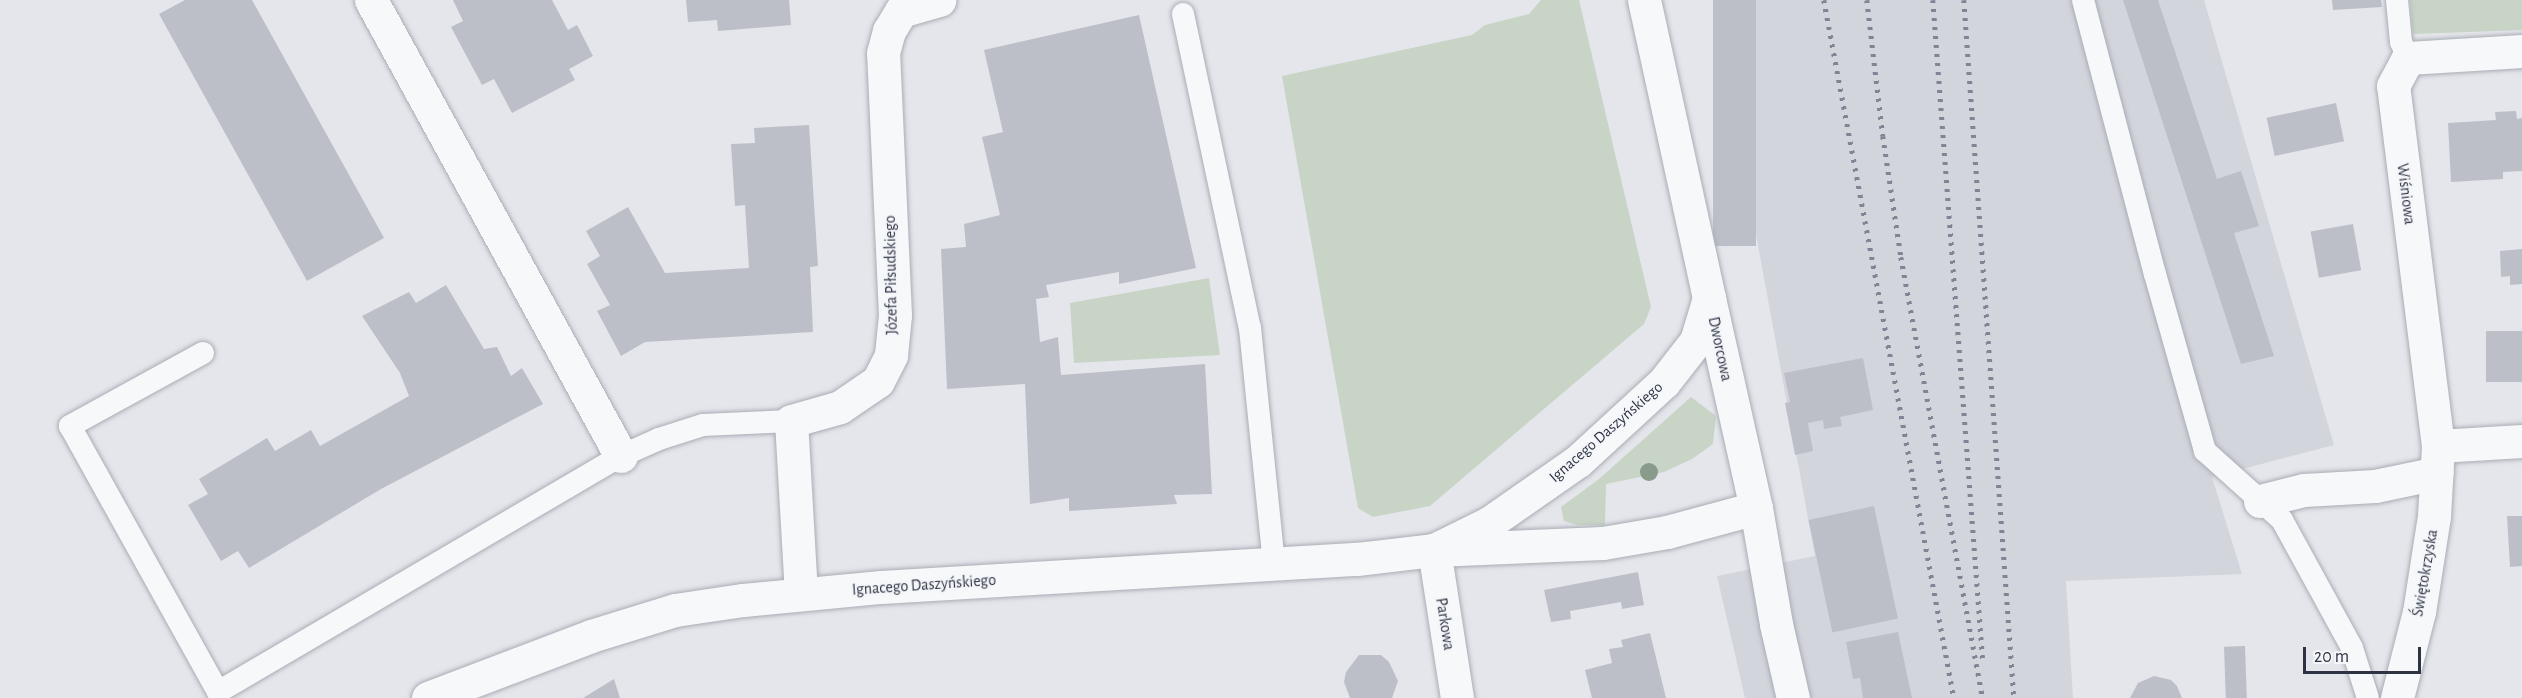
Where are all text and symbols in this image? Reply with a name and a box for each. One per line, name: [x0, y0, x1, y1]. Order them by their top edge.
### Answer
street label: Wiśniowa: [2393, 162, 2419, 226]
street label: Józefa Piłsudskiego: [880, 215, 902, 335]
street label: Dworcowa: [1704, 315, 1736, 383]
street label: Ignacego Daszyńskiego: [1545, 377, 1667, 487]
street label: Świętokrzyska: [2408, 528, 2442, 618]
street label: Ignacego Daszyńskiego: [851, 570, 997, 600]
street label: Parkowa: [1431, 596, 1459, 652]
scale bar: [2306, 635, 2424, 673]
text: 20 m: [2314, 648, 2349, 666]

